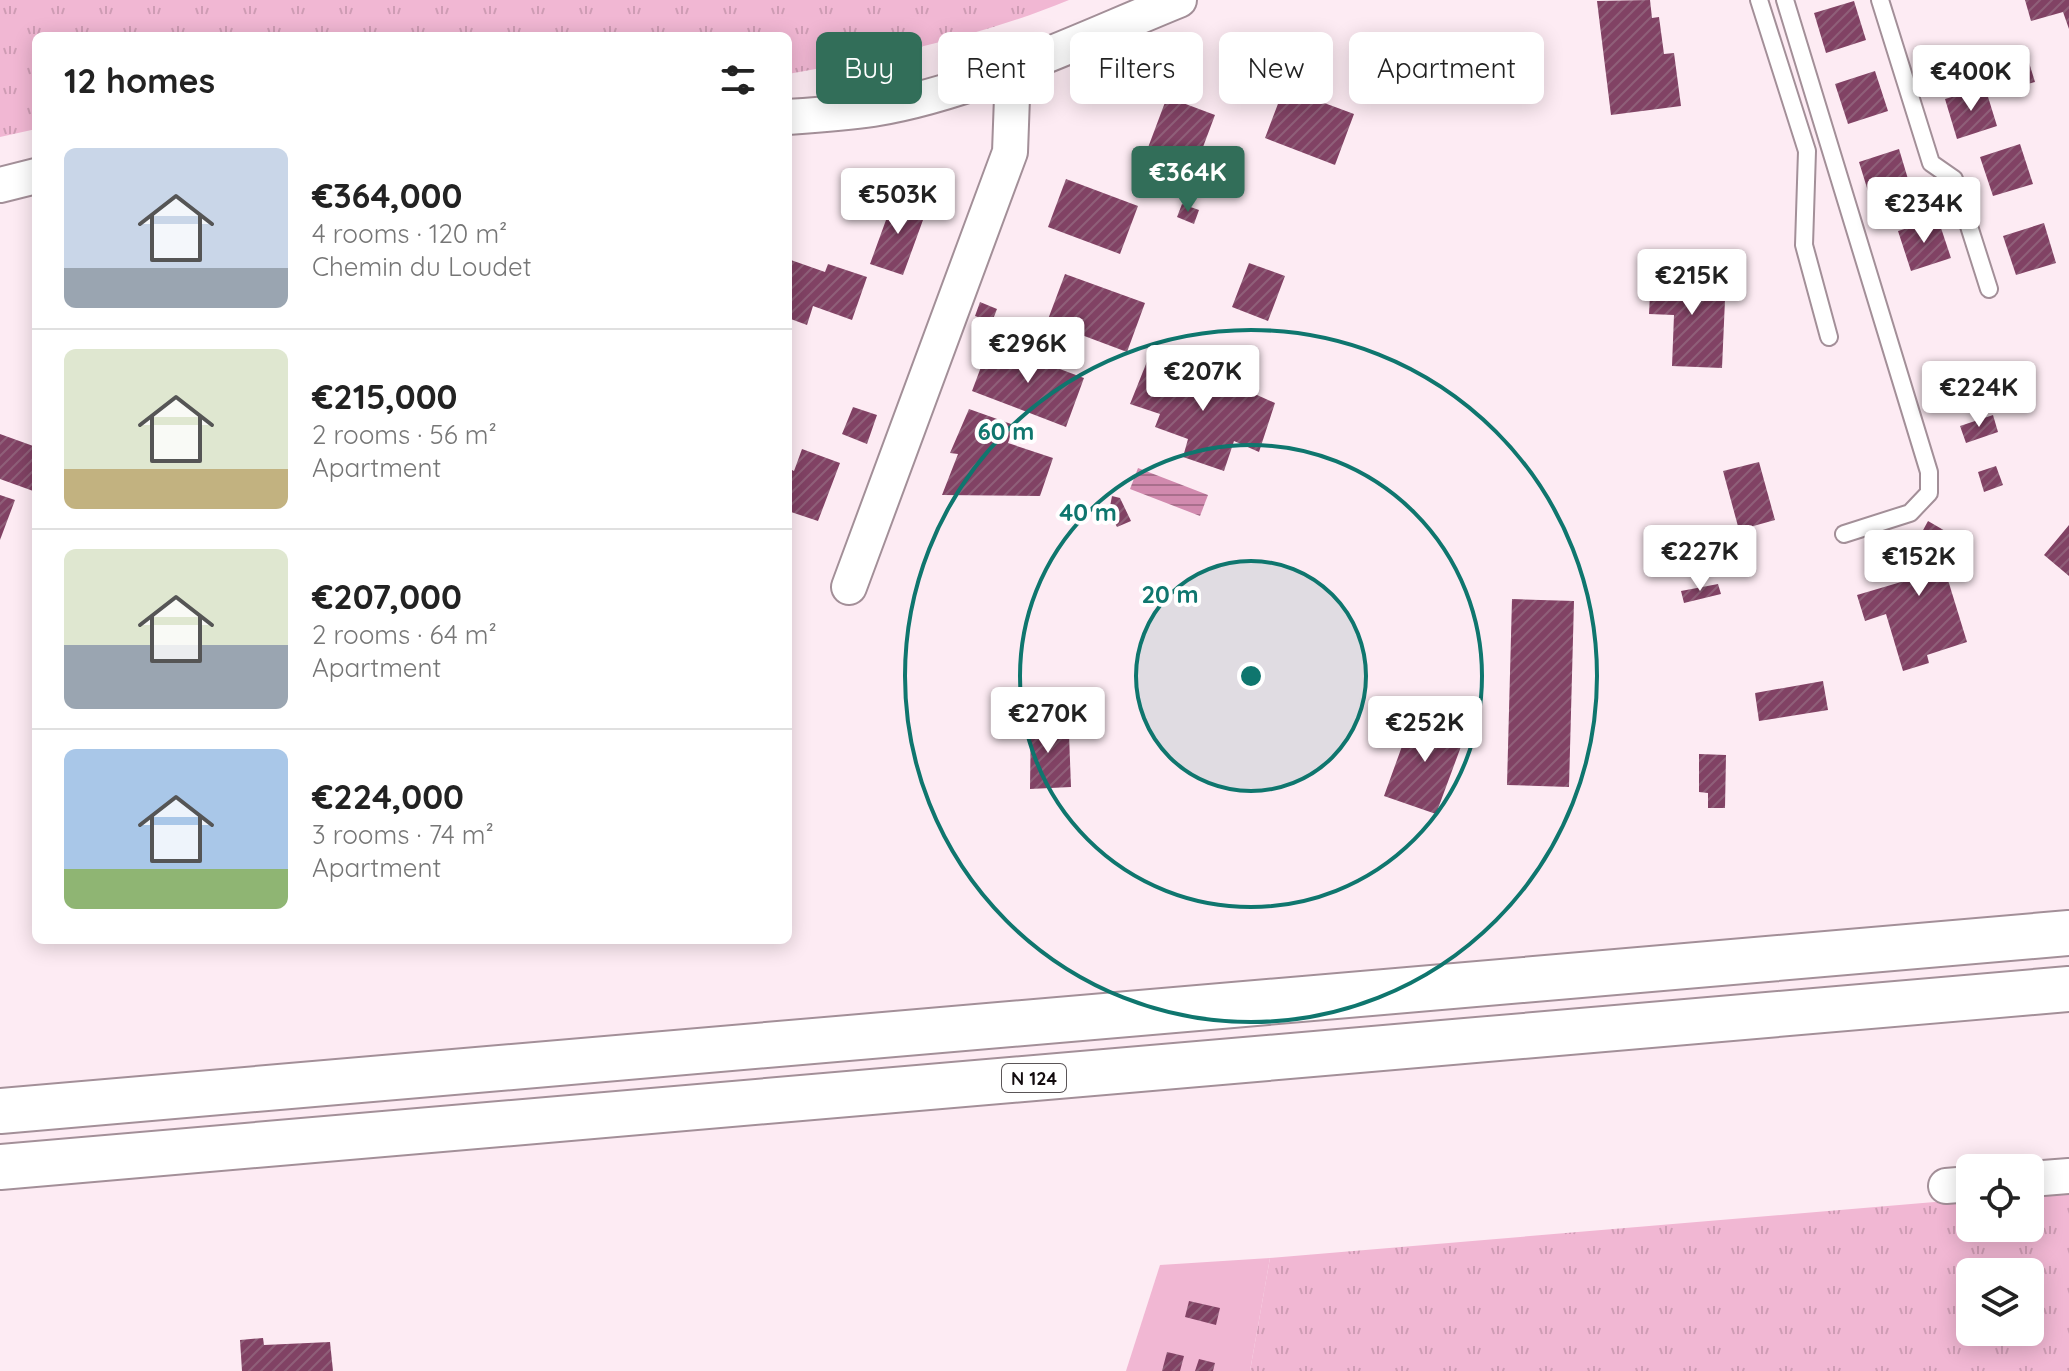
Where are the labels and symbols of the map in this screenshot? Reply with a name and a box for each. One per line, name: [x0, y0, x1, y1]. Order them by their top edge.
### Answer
pin: €400K: [1915, 45, 2027, 113]
pin: €364K: [1132, 146, 1244, 214]
pin: €503K: [842, 168, 954, 236]
pin: €234K: [1868, 177, 1980, 245]
pin: €215K: [1636, 249, 1748, 317]
pin: €296K: [972, 317, 1084, 385]
pin: €207K: [1147, 345, 1259, 413]
pin: €224K: [1923, 361, 2035, 429]
text: 60 m: [978, 416, 1034, 446]
text: 40 m: [1059, 497, 1117, 527]
pin: €227K: [1644, 525, 1756, 593]
pin: €152K: [1863, 530, 1975, 598]
text: 20 m: [1141, 579, 1199, 609]
centre of rings: [1237, 662, 1265, 690]
pin: €270K: [992, 687, 1104, 755]
pin: €252K: [1369, 696, 1481, 764]
road number: N 124: [1002, 1064, 1066, 1092]

